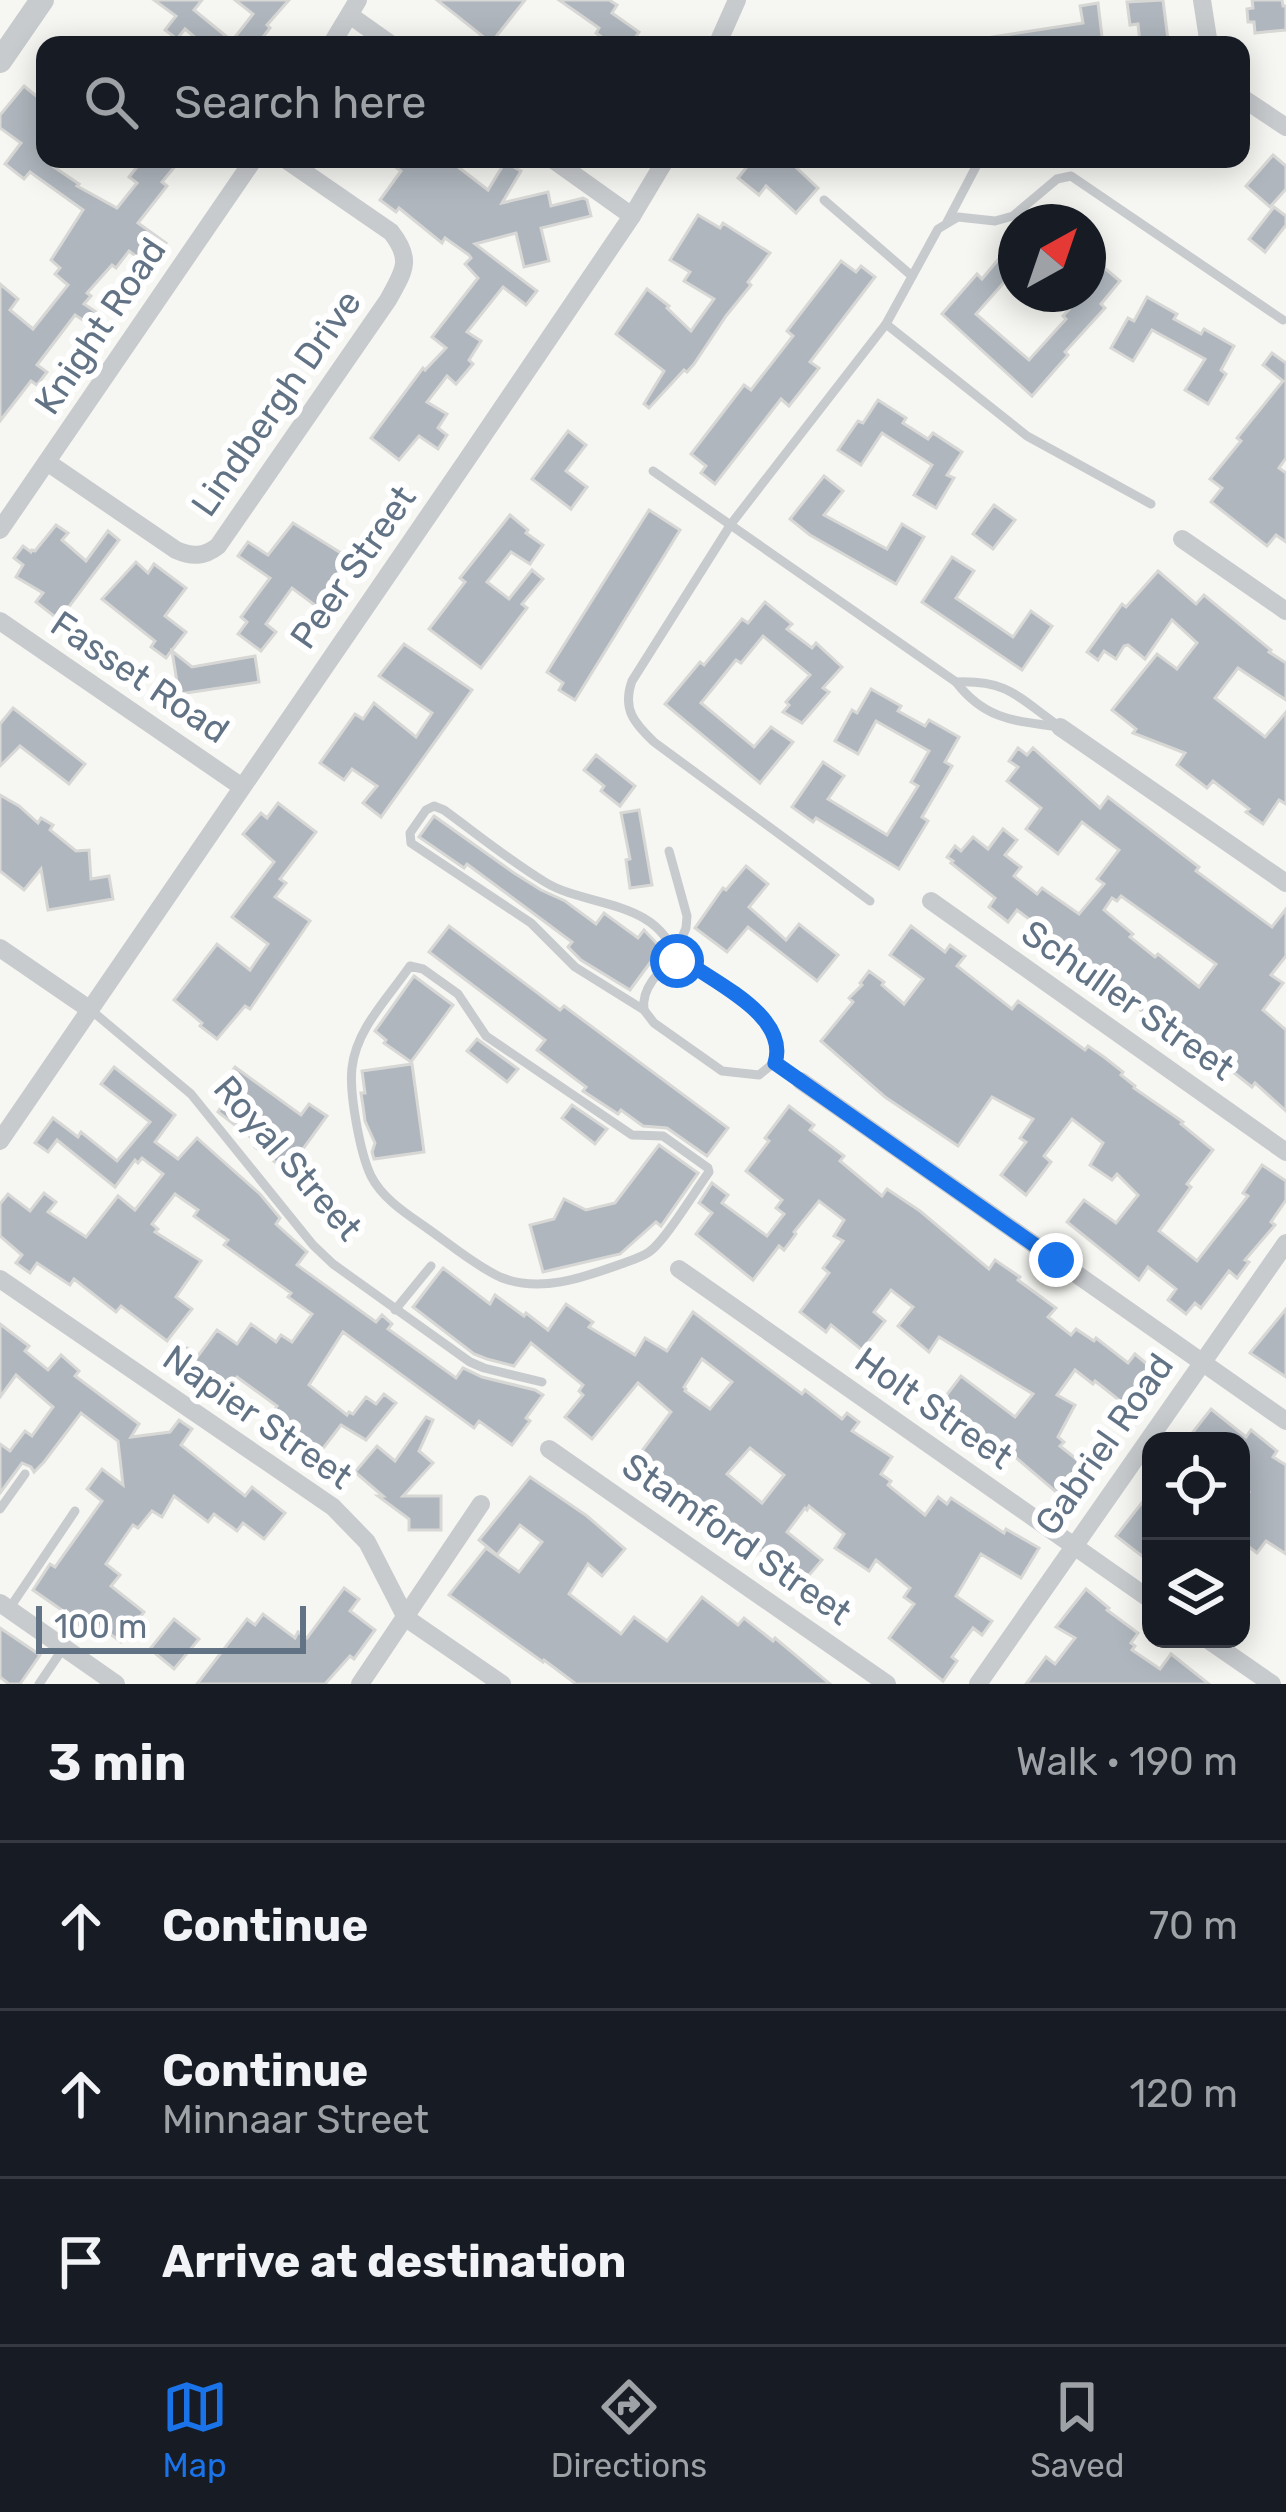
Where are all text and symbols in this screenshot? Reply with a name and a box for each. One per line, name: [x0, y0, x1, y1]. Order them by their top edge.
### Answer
search box: [36, 36, 1250, 168]
icon: search: [78, 69, 144, 135]
text: Search here: [174, 76, 426, 129]
north arrow: [998, 204, 1106, 312]
street label: Knight Road: [25, 230, 175, 422]
street label: Lindbergh Drive: [182, 282, 370, 524]
street label: Peer Street: [281, 477, 425, 657]
street label: Fasset Road: [43, 602, 237, 752]
street label: Schuller Street: [1014, 911, 1242, 1089]
route start: [650, 934, 704, 988]
street label: Royal Street: [205, 1067, 371, 1249]
route end: [1029, 1233, 1083, 1287]
street label: Napier Street: [155, 1336, 361, 1498]
street label: Holt Street: [847, 1338, 1021, 1478]
street label: Gabriel Road: [1026, 1345, 1182, 1543]
map controls: [1142, 1432, 1250, 1648]
button: locate: [1142, 1432, 1250, 1540]
street label: Stamford Street: [614, 1444, 860, 1634]
button: layers: [1142, 1540, 1250, 1648]
scale bar: [36, 1600, 306, 1653]
text: 100 m: [54, 1607, 147, 1646]
text: 3 min: [48, 1732, 187, 1793]
text: Walk · 190 m: [1016, 1739, 1238, 1785]
icon: ahead: [48, 1893, 114, 1959]
text: Continue: [162, 1899, 368, 1952]
text: 70 m: [1149, 1903, 1238, 1949]
text: Continue: [162, 2044, 368, 2097]
icon: ahead: [48, 2061, 114, 2127]
text: 120 m: [1129, 2071, 1238, 2117]
text: Minnaar Street: [162, 2097, 429, 2143]
icon: arrive: [48, 2229, 114, 2295]
text: Arrive at destination: [162, 2235, 627, 2288]
tab: Map: [162, 2374, 228, 2485]
tab: Directions: [551, 2374, 707, 2485]
tab: Saved: [1030, 2374, 1124, 2485]

